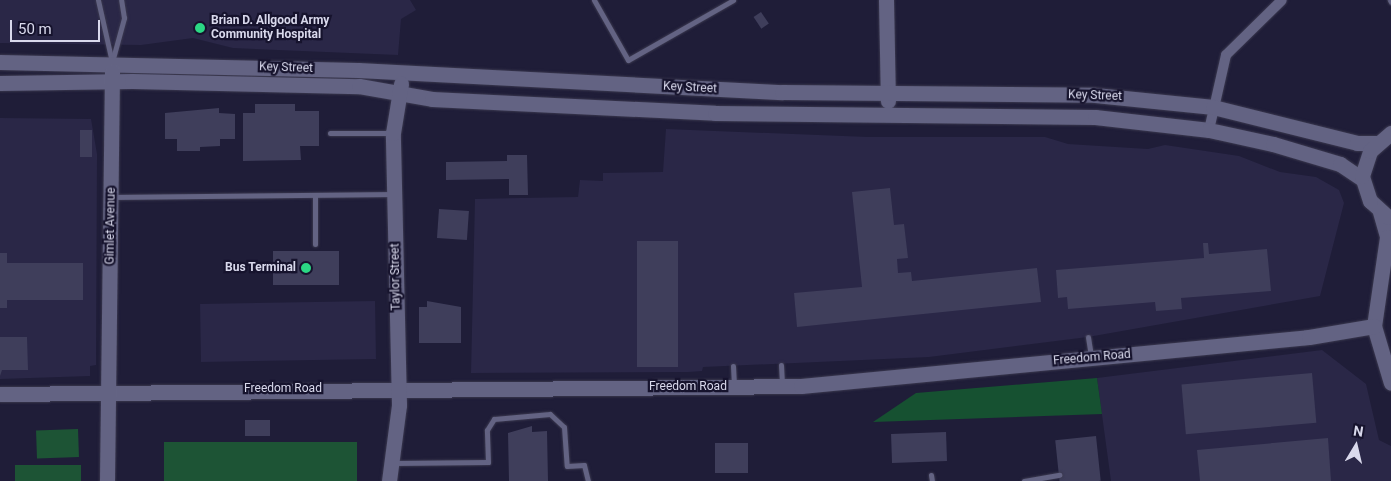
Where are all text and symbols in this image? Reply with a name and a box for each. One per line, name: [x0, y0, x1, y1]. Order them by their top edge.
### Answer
scale bar: [12, 10, 102, 42]
place label: Brian D. Allgood Army Community Hospital: [211, 14, 329, 42]
text: 50 m: [18, 20, 52, 38]
marker: Brian D. Allgood Army Community Hospital: [193, 21, 207, 35]
street label: Key Street: [259, 60, 313, 76]
street label: Key Street: [663, 79, 717, 97]
street label: Key Street: [1068, 88, 1122, 104]
street label: Gimlet Avenue: [103, 187, 119, 265]
street label: Taylor Street: [388, 243, 404, 311]
place label: Bus Terminal: [225, 261, 296, 275]
marker: Bus Terminal: [300, 262, 312, 274]
street label: Freedom Road: [1053, 347, 1131, 369]
street label: Freedom Road: [649, 380, 727, 394]
street label: Freedom Road: [244, 382, 322, 396]
north arrow: [1331, 421, 1381, 471]
text: N: [1352, 423, 1364, 440]

